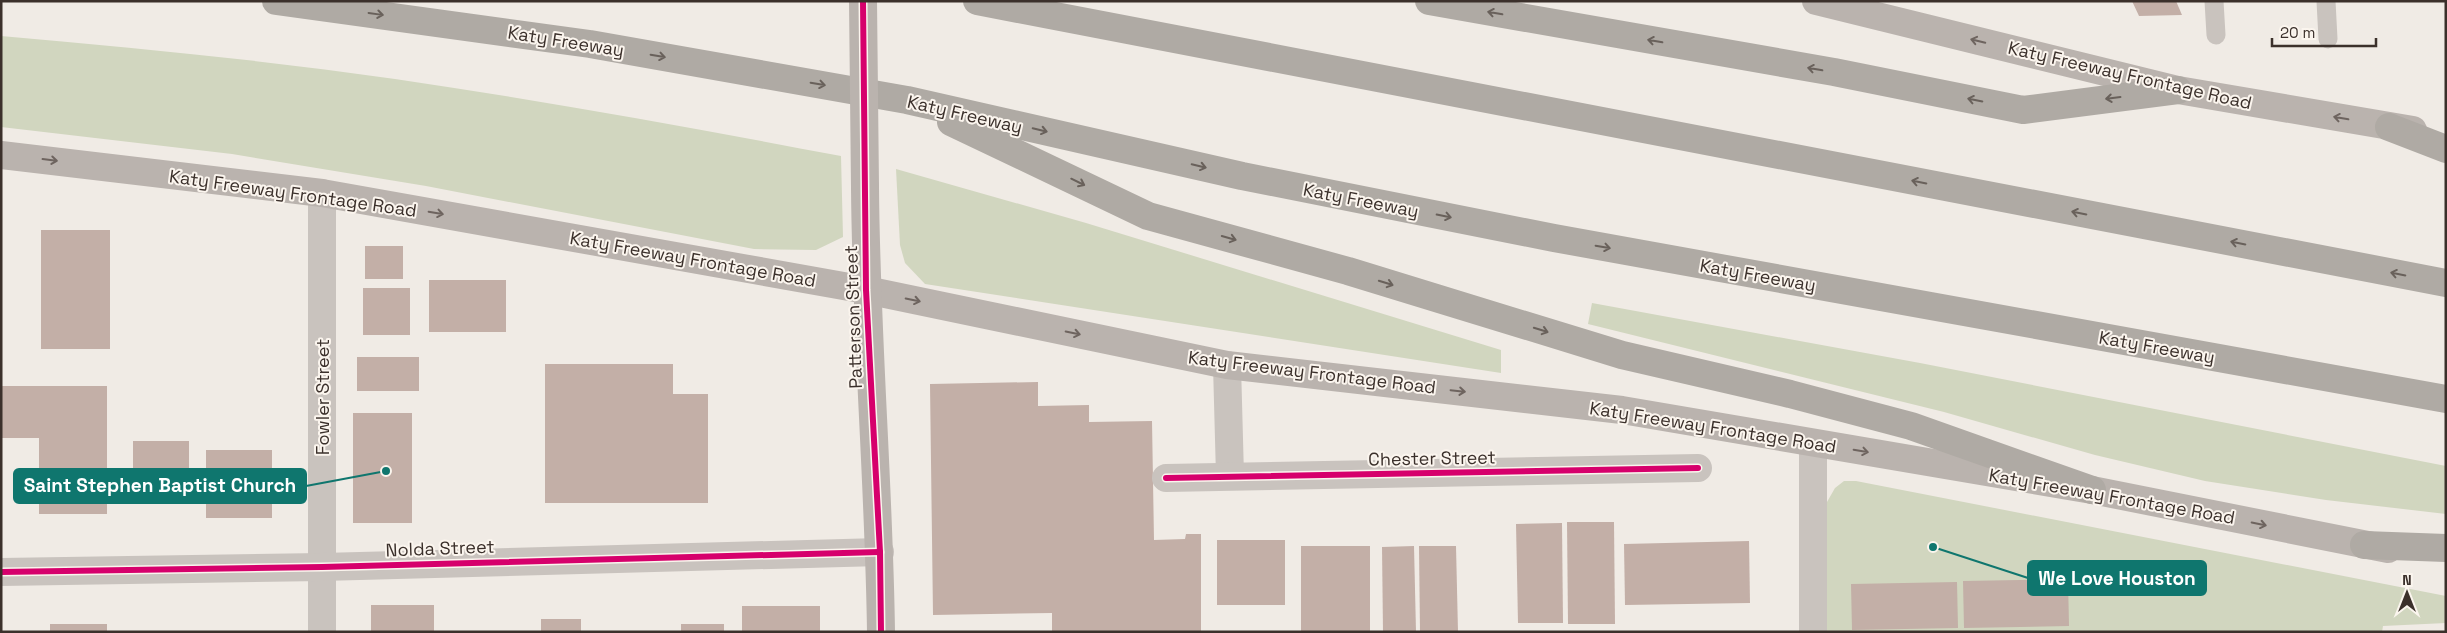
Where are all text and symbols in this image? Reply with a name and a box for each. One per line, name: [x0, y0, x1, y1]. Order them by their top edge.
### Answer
one-way arrow: [1488, 7, 1504, 17]
one-way arrow: [368, 9, 384, 19]
scale bar: [2272, 15, 2376, 47]
street label: Katy Freeway: [506, 20, 626, 62]
text: 20 m: [2280, 23, 2315, 42]
one-way arrow: [1648, 35, 1664, 45]
one-way arrow: [1971, 36, 1987, 45]
street label: Katy Freeway Frontage Road: [2006, 36, 2254, 114]
one-way arrow: [650, 51, 666, 61]
one-way arrow: [1808, 64, 1824, 74]
one-way arrow: [810, 80, 826, 90]
street label: Katy Freeway: [905, 90, 1025, 138]
one-way arrow: [2105, 93, 2121, 103]
one-way arrow: [1967, 95, 1983, 104]
one-way arrow: [2334, 113, 2350, 123]
one-way arrow: [1032, 126, 1048, 136]
one-way arrow: [41, 155, 57, 165]
one-way arrow: [1190, 162, 1206, 171]
street label: Katy Freeway Frontage Road: [168, 164, 418, 222]
one-way arrow: [1070, 177, 1085, 187]
one-way arrow: [1911, 177, 1927, 186]
street label: Katy Freeway: [1301, 178, 1421, 222]
one-way arrow: [2071, 207, 2087, 217]
one-way arrow: [428, 209, 444, 219]
one-way arrow: [1435, 212, 1451, 221]
street label: Katy Freeway Frontage Road: [568, 226, 818, 292]
one-way arrow: [1221, 234, 1237, 243]
one-way arrow: [2231, 238, 2247, 248]
one-way arrow: [1595, 242, 1611, 252]
street label: Patterson Street: [839, 245, 867, 389]
street label: Katy Freeway: [1698, 253, 1818, 297]
one-way arrow: [2390, 269, 2406, 278]
one-way arrow: [1377, 278, 1393, 288]
one-way arrow: [905, 296, 921, 305]
one-way arrow: [1533, 325, 1549, 335]
street label: Katy Freeway: [2097, 325, 2217, 369]
one-way arrow: [1064, 329, 1080, 338]
street label: Fowler Street: [311, 339, 334, 455]
street label: Katy Freeway Frontage Road: [1187, 345, 1437, 399]
one-way arrow: [1449, 386, 1465, 396]
street label: Katy Freeway Frontage Road: [1588, 396, 1838, 458]
street label: Chester Street: [1368, 445, 1496, 471]
one-way arrow: [1852, 447, 1868, 457]
street label: Katy Freeway Frontage Road: [1987, 463, 2237, 529]
callout: Saint Stephen Baptist Church: [14, 469, 306, 503]
text: Saint Stephen Baptist Church: [24, 473, 296, 498]
one-way arrow: [2251, 520, 2267, 529]
street label: Nolda Street: [385, 535, 495, 561]
callout: We Love Houston: [2028, 561, 2206, 595]
text: We Love Houston: [2038, 566, 2196, 591]
north arrow: [2382, 568, 2432, 618]
text: N: [2402, 571, 2412, 589]

